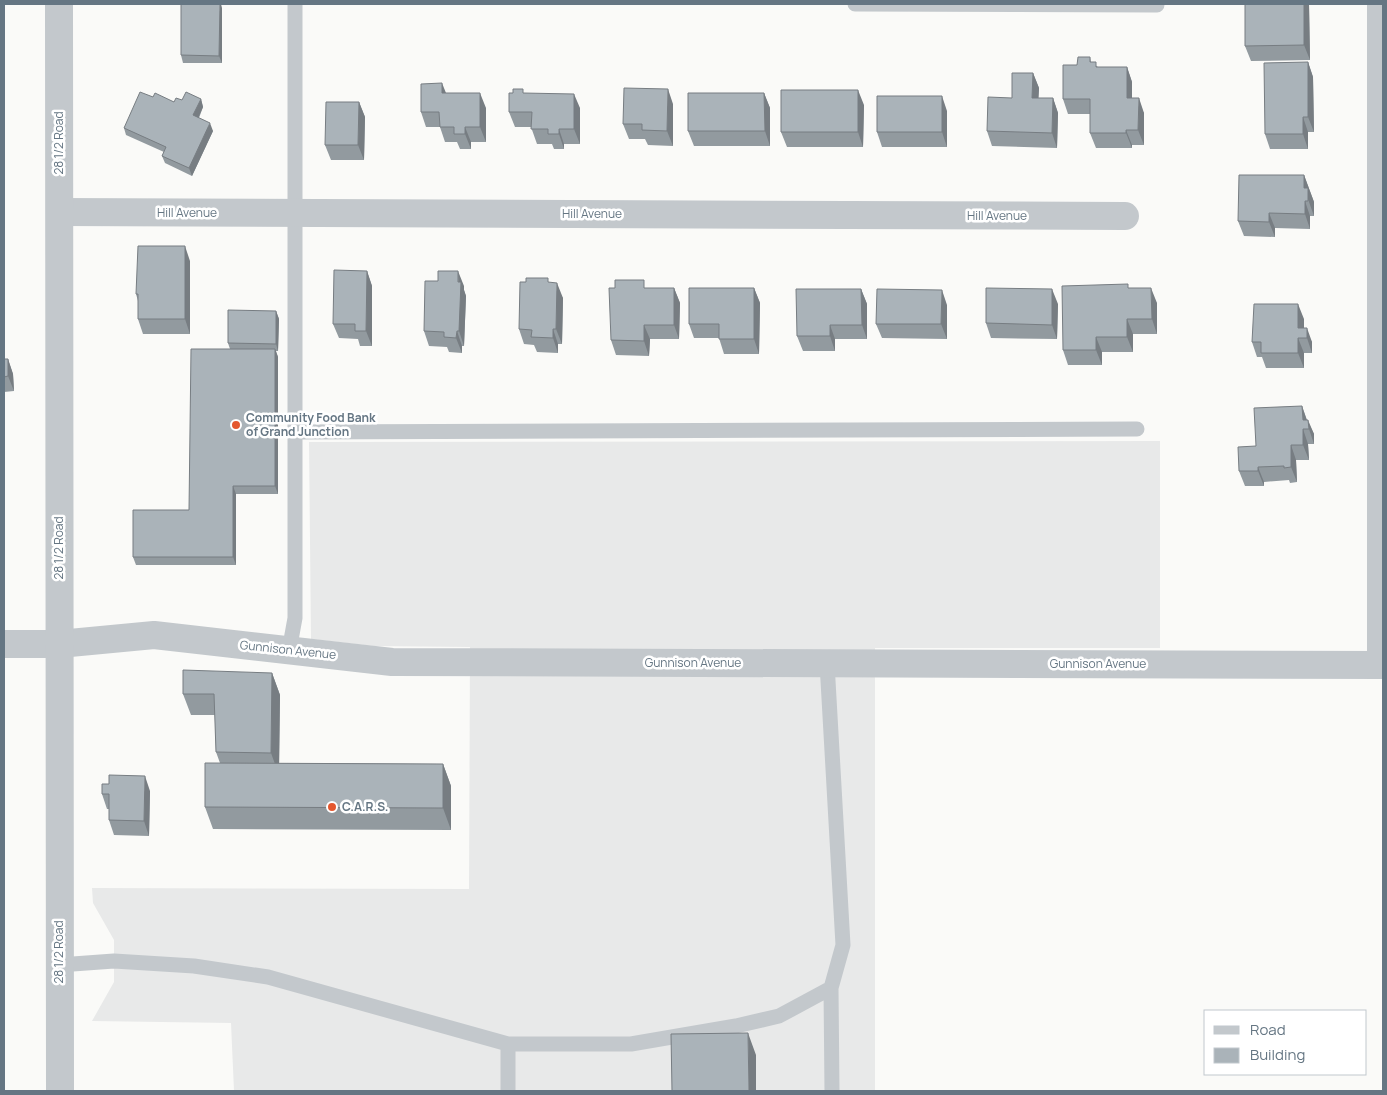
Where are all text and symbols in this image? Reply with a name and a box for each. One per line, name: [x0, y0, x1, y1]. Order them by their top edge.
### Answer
street label: 28 1/2 Road: [50, 111, 67, 175]
street label: Hill Avenue: [157, 204, 217, 221]
street label: Hill Avenue: [562, 205, 622, 222]
street label: Hill Avenue: [967, 207, 1027, 224]
place label: Community Food Bank of Grand Junction: [246, 409, 376, 440]
marker: Community Food Bank of Grand Junction: [230, 419, 242, 431]
street label: 28 1/2 Road: [50, 516, 67, 580]
street label: Gunnison Avenue: [239, 636, 337, 663]
street label: Gunnison Avenue: [645, 654, 741, 671]
street label: Gunnison Avenue: [1050, 655, 1146, 672]
place label: C.A.R.S.: [342, 798, 388, 815]
marker: C.A.R.S.: [326, 801, 338, 813]
street label: 28 1/2 Road: [50, 920, 67, 984]
legend: [1204, 1010, 1367, 1075]
text: Road: [1250, 1019, 1286, 1040]
text: Building: [1250, 1044, 1305, 1065]

